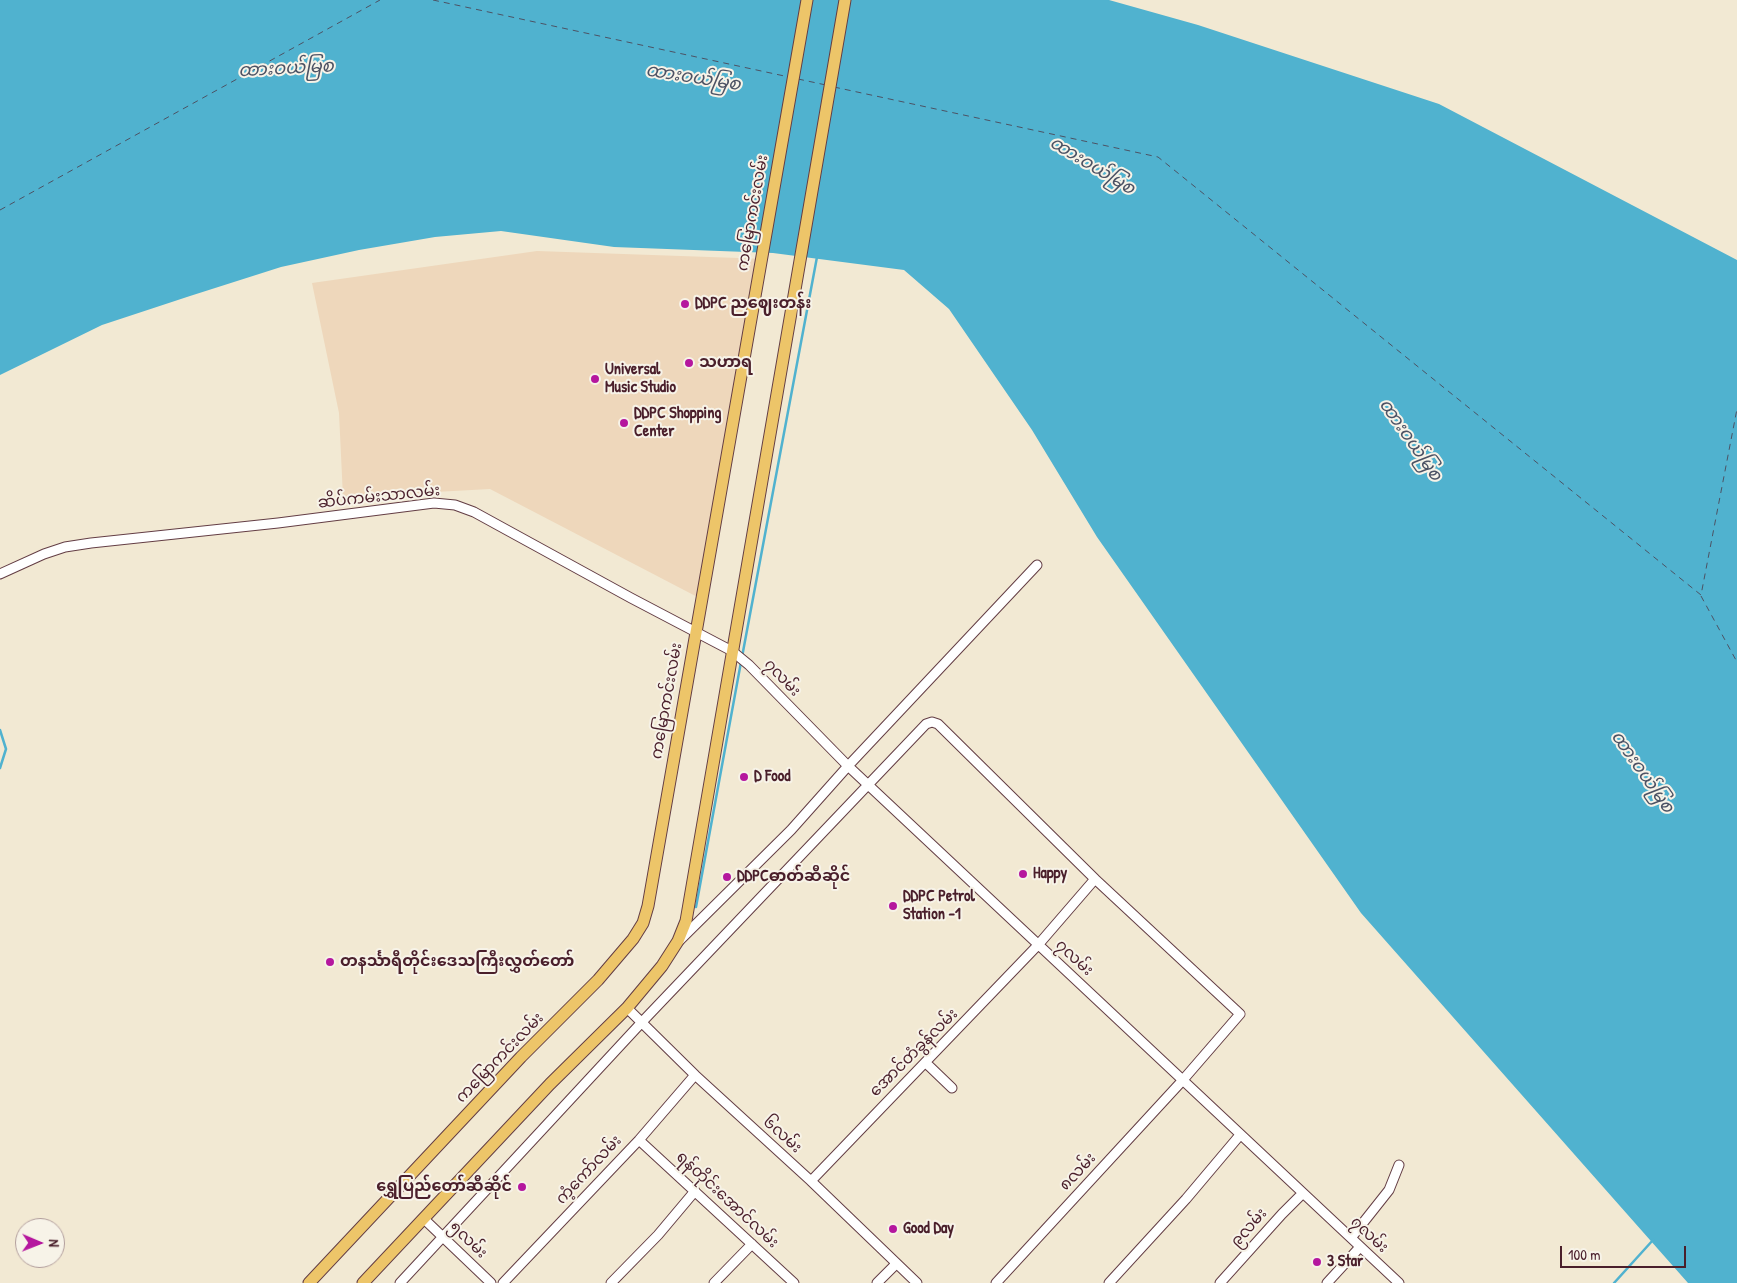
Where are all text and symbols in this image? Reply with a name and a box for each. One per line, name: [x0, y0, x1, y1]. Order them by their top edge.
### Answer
water label: ထားဝယ်မြစ: [238, 56, 334, 82]
water label: ထားဝယ်မြစ: [644, 60, 742, 96]
water label: ထားဝယ်မြစ: [1046, 132, 1138, 200]
street label: ကမြောကင်းလမ်း: [733, 153, 773, 273]
place label: DDPC ညဈေးတန်း: [695, 294, 811, 314]
marker: DDPC ညဈေးတန်း: [679, 298, 691, 310]
place label: သဟာရ: [699, 353, 752, 373]
marker: သဟာရ: [683, 357, 695, 369]
place label: Universal Music Studio: [605, 360, 676, 398]
marker: Universal Music Studio: [589, 373, 601, 385]
water label: ထားဝယ်မြစ: [1374, 395, 1446, 485]
place label: DDPC Shopping Center: [634, 404, 721, 442]
marker: DDPC Shopping Center: [618, 417, 630, 429]
street label: ဆိပ်ကမ်းသာလမ်း: [317, 481, 441, 513]
street label: ကမြောကင်းလမ်း: [647, 641, 687, 761]
street label: ၇လမ်း: [760, 655, 804, 701]
water label: ထားဝယ်မြစ: [1606, 727, 1678, 817]
place label: D Food: [754, 767, 790, 787]
marker: D Food: [738, 771, 750, 783]
place label: Happy: [1033, 864, 1067, 884]
place label: DDPCဓာတ်ဆီဆိုင်: [737, 867, 850, 887]
marker: Happy: [1017, 868, 1029, 880]
marker: DDPCဓာတ်ဆီဆိုင်: [721, 871, 733, 883]
place label: DDPC Petrol Station -1: [903, 887, 975, 925]
marker: DDPC Petrol Station -1: [887, 900, 899, 912]
street label: ၇လမ်း: [1051, 936, 1097, 980]
place label: တနင်္သာရီတိုင်းဒေသကြီးလွှတ်တော်: [340, 952, 574, 972]
marker: တနင်္သာရီတိုင်းဒေသကြီးလွှတ်တော်: [324, 956, 336, 968]
street label: အောင်တံခွန်လမ်း: [866, 1005, 962, 1101]
street label: ကမြောကင်းလမ်း: [452, 1009, 548, 1107]
street label: ၆လမ်း: [759, 1113, 805, 1157]
street label: ကံ့ကော်လမ်း: [552, 1131, 626, 1209]
street label: ရန်တိုင်းအောင်လမ်း: [672, 1148, 782, 1252]
street label: ၈လမ်း: [1056, 1149, 1100, 1195]
place label: ရွှေပြည်တော်ဆီဆိုင်: [376, 1177, 512, 1197]
marker: ရွှေပြည်တော်ဆီဆိုင်: [516, 1181, 528, 1193]
street label: ၉လမ်း: [1227, 1204, 1271, 1252]
street label: ၇လမ်း: [1346, 1213, 1392, 1257]
street label: ၅လမ်း: [445, 1217, 491, 1263]
north arrow: [15, 1218, 65, 1268]
place label: Good Day: [903, 1219, 954, 1239]
marker: Good Day: [887, 1223, 899, 1235]
scale bar: [1562, 1236, 1688, 1268]
text: N: [45, 1239, 64, 1247]
text: 100 m: [1568, 1244, 1601, 1265]
place label: 3 Star: [1327, 1252, 1363, 1272]
marker: 3 Star: [1311, 1256, 1323, 1268]

